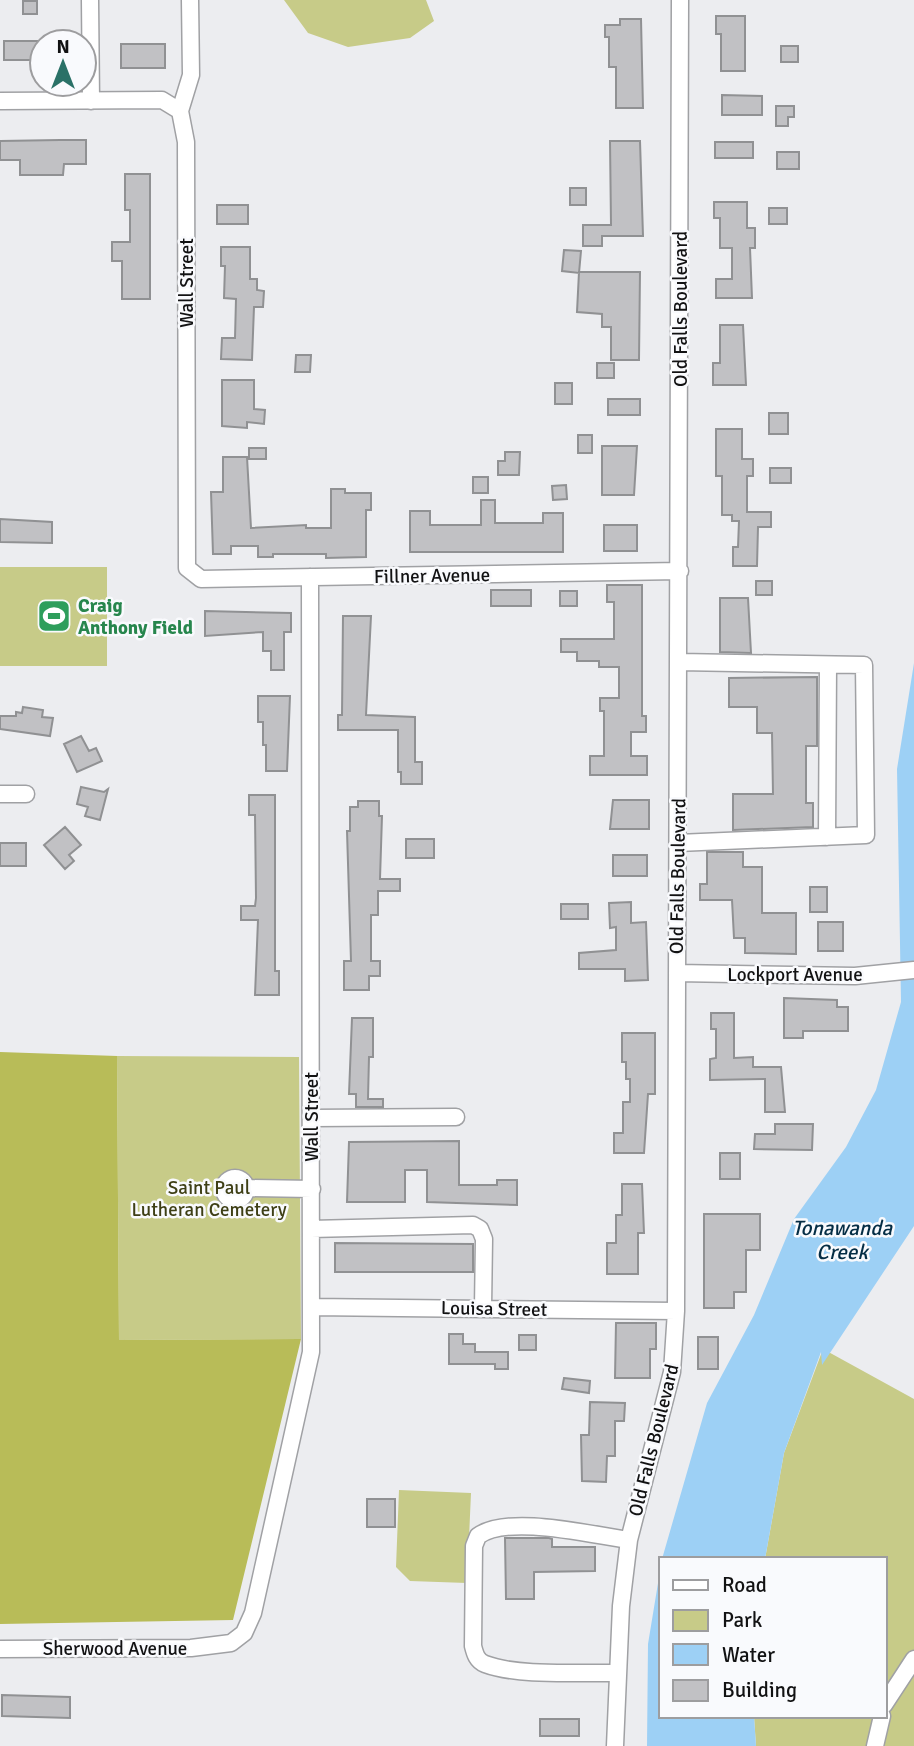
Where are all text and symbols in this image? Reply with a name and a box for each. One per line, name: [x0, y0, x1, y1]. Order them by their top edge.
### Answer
north arrow: [28, 28, 98, 98]
text: N: [56, 35, 70, 59]
street label: Old Falls Boulevard: [669, 231, 693, 387]
street label: Wall Street: [175, 238, 199, 328]
street label: Fillner Avenue: [374, 563, 490, 589]
place label: Craig Anthony Field: [78, 594, 193, 640]
sports icon: Craig Anthony Field: [35, 597, 73, 635]
street label: Old Falls Boulevard: [665, 798, 691, 954]
street label: Lockport Avenue: [727, 963, 863, 987]
street label: Wall Street: [300, 1072, 324, 1162]
park label: Saint Paul Lutheran Cemetery: [131, 1176, 287, 1222]
water label: Tonawanda Creek: [792, 1215, 893, 1265]
street label: Louisa Street: [441, 1296, 548, 1322]
street label: Old Falls Boulevard: [623, 1362, 685, 1519]
legend: [659, 1557, 886, 1718]
text: Road: [722, 1572, 767, 1598]
text: Park: [722, 1607, 763, 1633]
street label: Sherwood Avenue: [43, 1637, 187, 1661]
text: Water: [722, 1642, 775, 1668]
text: Building: [722, 1677, 797, 1703]

